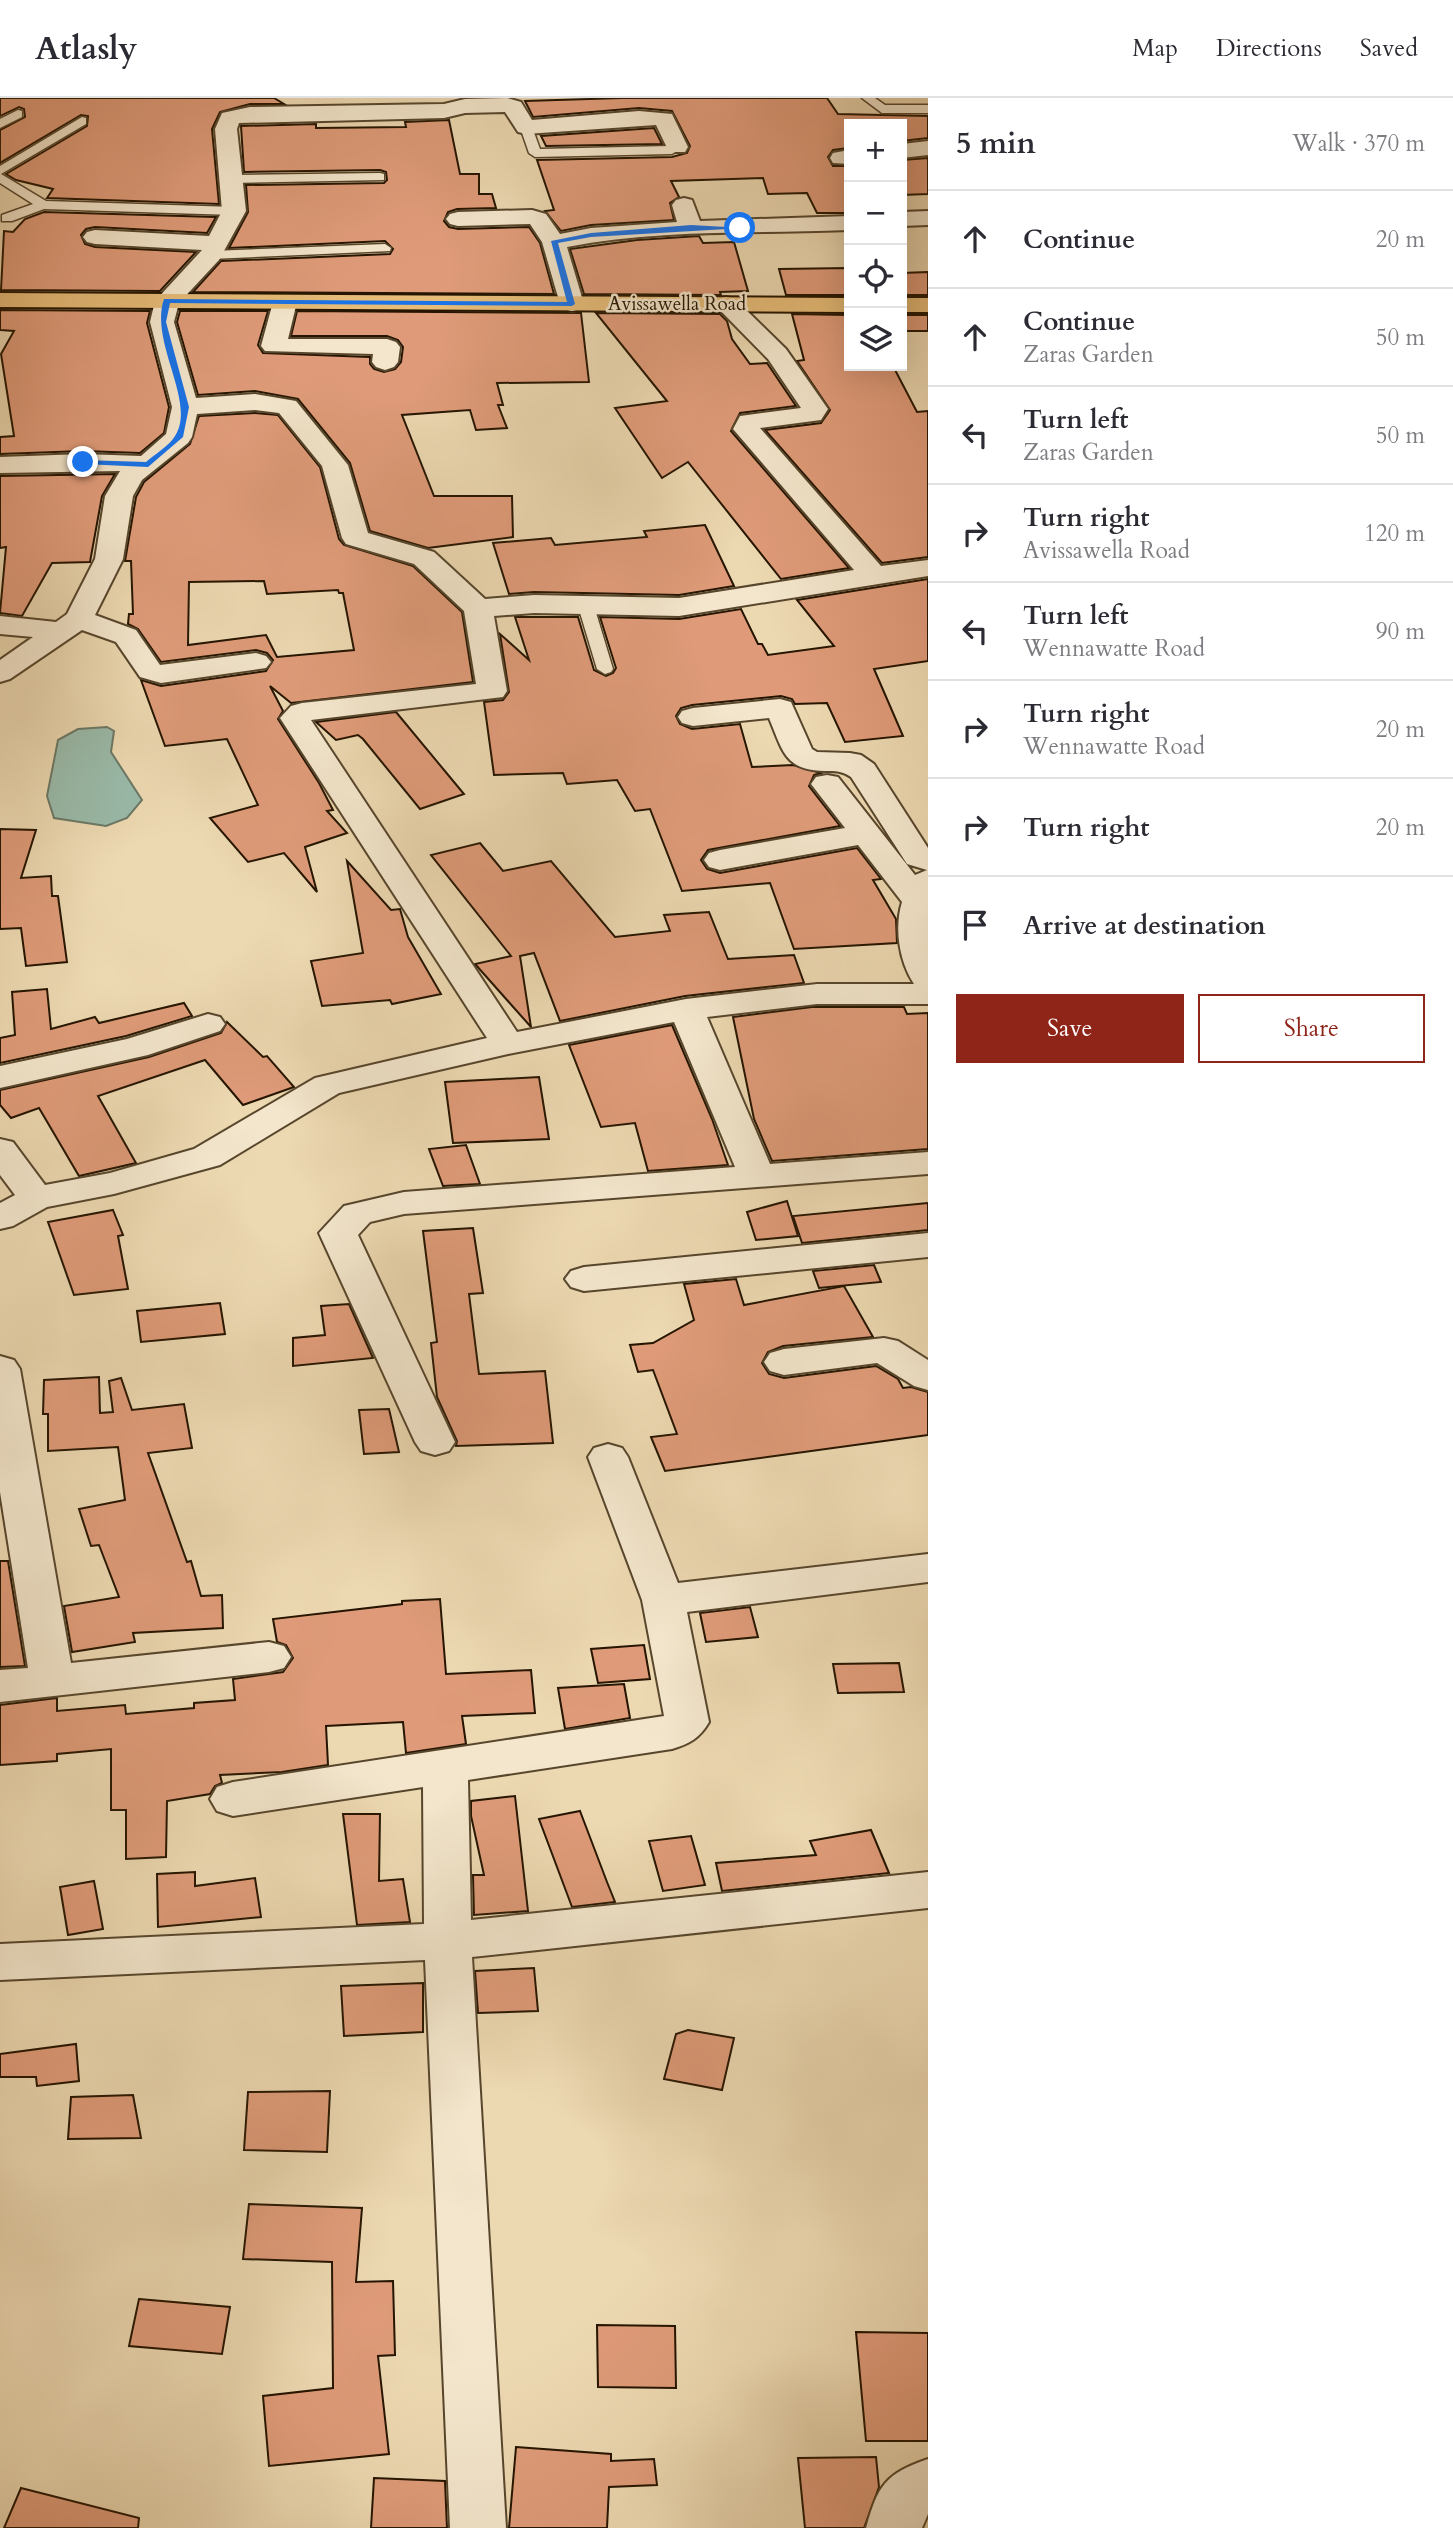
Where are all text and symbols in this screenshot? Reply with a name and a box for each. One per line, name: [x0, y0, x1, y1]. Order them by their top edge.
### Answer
text: Atlasly: [35, 26, 137, 71]
text: Map: [1132, 32, 1178, 65]
text: Directions: [1216, 32, 1322, 65]
text: Saved: [1360, 32, 1418, 65]
map controls: [844, 119, 907, 371]
button: +: [844, 119, 907, 182]
text: 5 min: [956, 123, 1036, 164]
text: Walk · 370 m: [1292, 128, 1425, 159]
button: −: [844, 182, 907, 245]
route start: [724, 212, 755, 243]
icon: ahead: [956, 220, 994, 258]
text: Continue: [1023, 222, 1135, 257]
text: 20 m: [1376, 224, 1425, 255]
button: locate: [844, 245, 907, 308]
street label: Avissawella Road: [608, 291, 746, 317]
text: Continue: [1023, 304, 1135, 339]
button: layers: [844, 308, 907, 371]
icon: ahead: [956, 318, 994, 356]
text: 50 m: [1376, 322, 1425, 353]
text: Zaras Garden: [1023, 339, 1154, 370]
text: Turn left: [1023, 402, 1128, 437]
icon: left: [956, 416, 994, 454]
text: 50 m: [1376, 420, 1425, 451]
text: Zaras Garden: [1023, 437, 1154, 468]
route end: [67, 446, 98, 477]
text: Turn right: [1023, 500, 1150, 535]
icon: right: [956, 514, 994, 552]
text: 120 m: [1364, 518, 1425, 549]
text: Avissawella Road: [1023, 535, 1190, 566]
text: Turn left: [1023, 598, 1128, 633]
icon: left: [956, 612, 994, 650]
text: 90 m: [1376, 616, 1425, 647]
text: Wennawatte Road: [1023, 633, 1205, 664]
text: Turn right: [1023, 696, 1150, 731]
icon: right: [956, 710, 994, 748]
text: 20 m: [1376, 714, 1425, 745]
text: Wennawatte Road: [1023, 731, 1205, 762]
icon: right: [956, 808, 994, 846]
text: Turn right: [1023, 810, 1150, 845]
text: 20 m: [1376, 812, 1425, 843]
icon: arrive: [956, 906, 994, 944]
text: Arrive at destination: [1023, 908, 1266, 943]
button: Save: [956, 994, 1184, 1063]
button: Share: [1198, 994, 1425, 1063]

